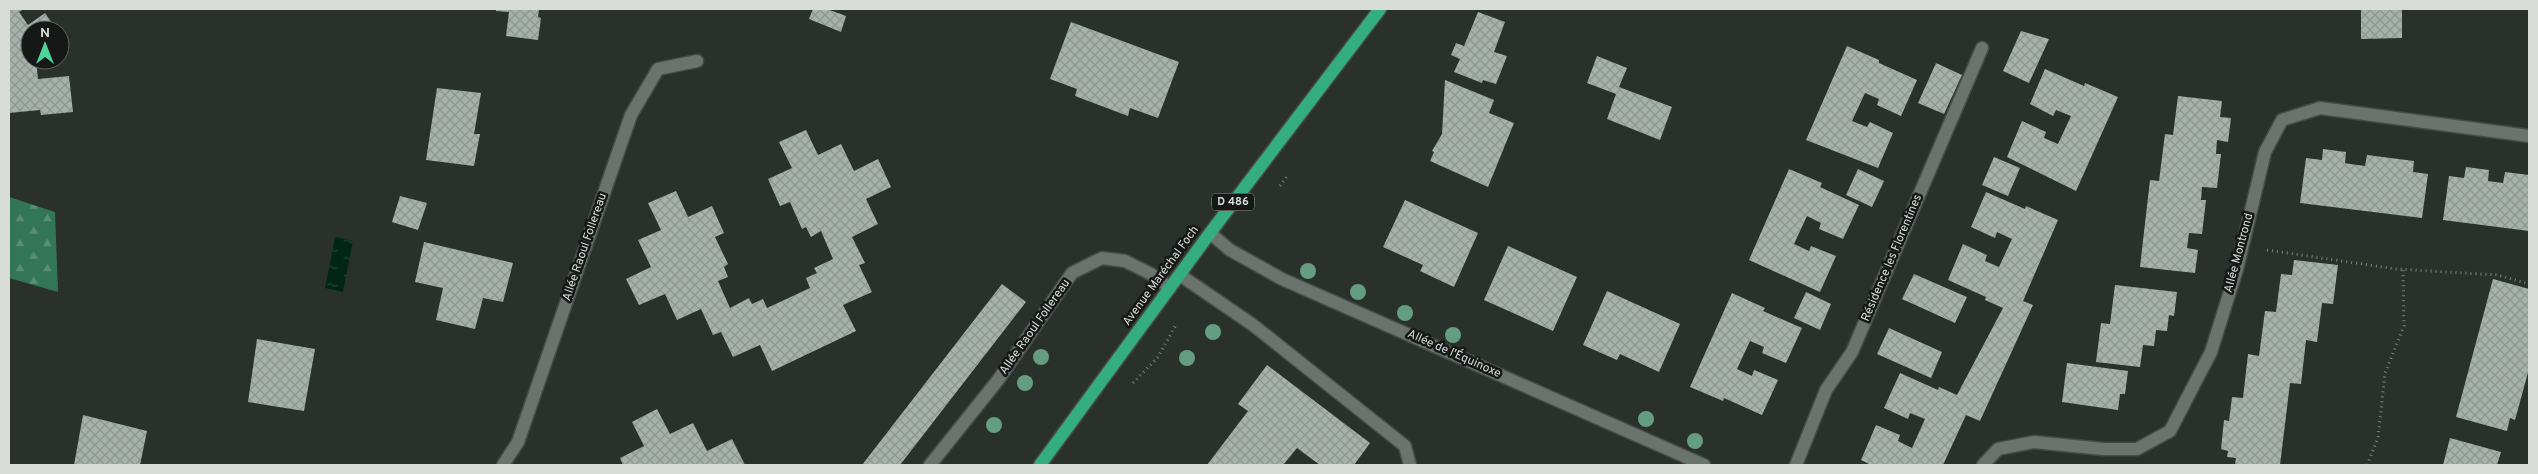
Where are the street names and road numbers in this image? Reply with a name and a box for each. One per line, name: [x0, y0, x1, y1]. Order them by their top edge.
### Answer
street label: Allée Raoul Follereau: [559, 191, 611, 303]
street label: Résidence les Florentines: [1858, 192, 1926, 324]
road number: D 486: [1212, 193, 1254, 210]
street label: Allée Montrond: [2221, 211, 2257, 295]
street label: Avenue Maréchal Foch: [1119, 223, 1203, 329]
street label: Allée Raoul Follereau: [996, 276, 1074, 378]
street label: Allée de l'Équinoxe: [1405, 326, 1503, 382]

